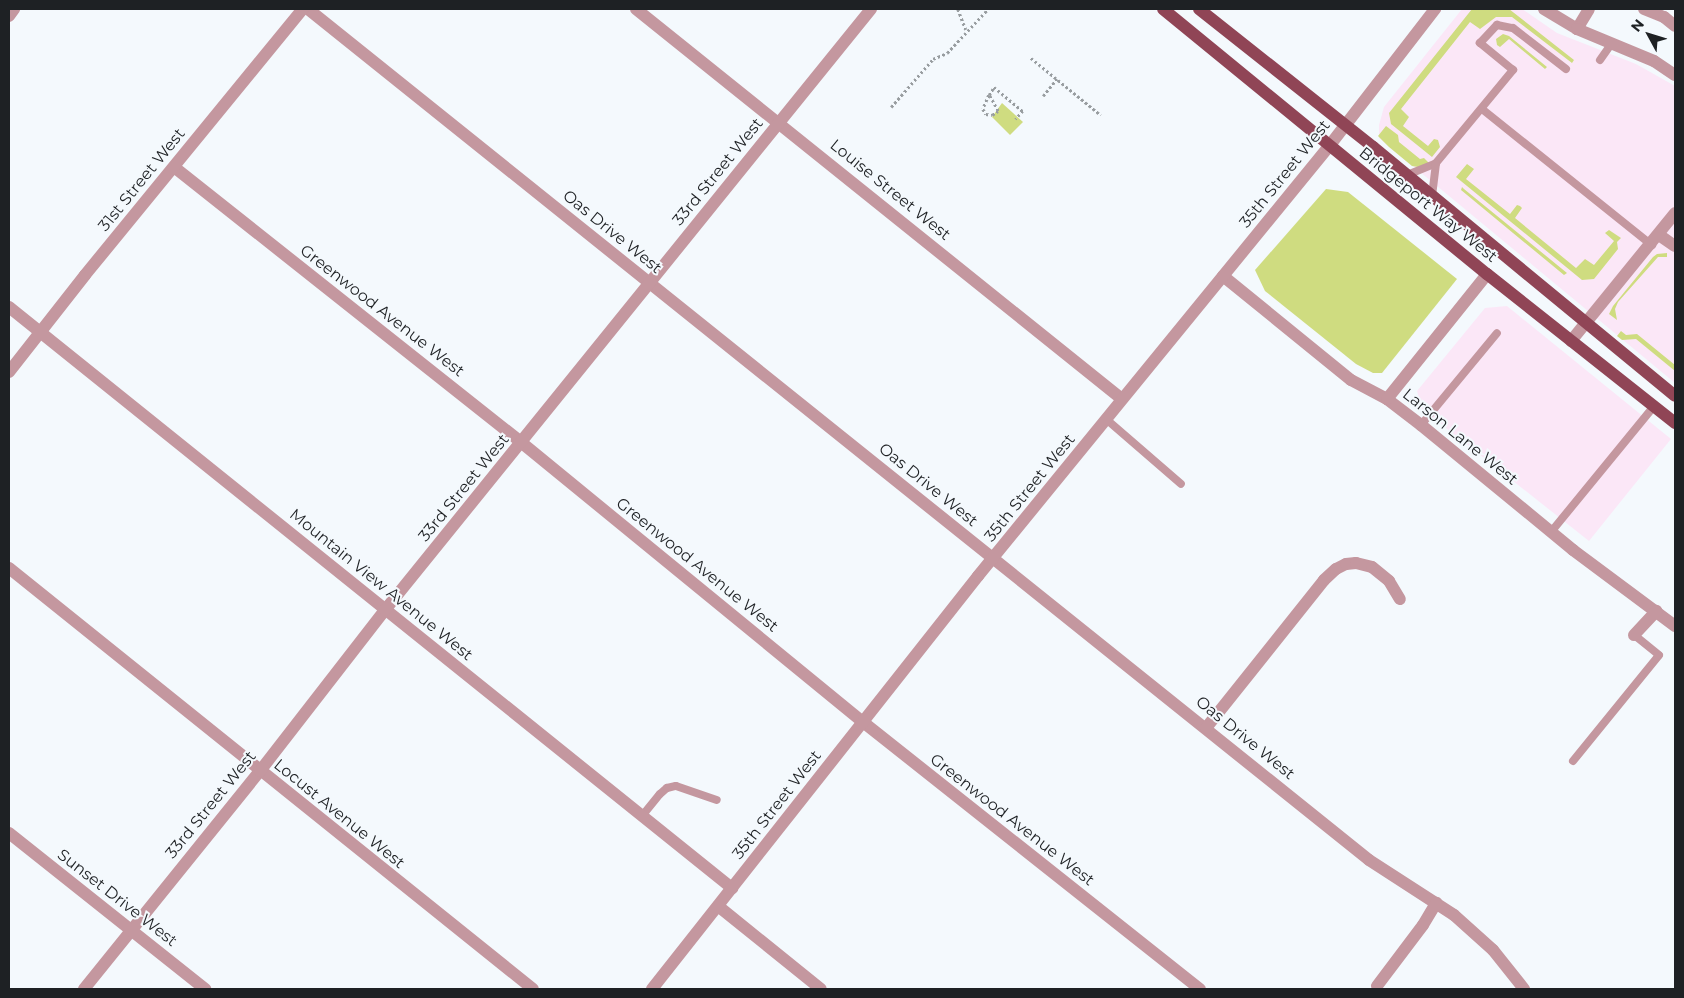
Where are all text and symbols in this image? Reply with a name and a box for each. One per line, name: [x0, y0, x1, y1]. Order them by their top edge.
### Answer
north arrow: [1624, 10, 1674, 60]
text: N: [1627, 16, 1648, 36]
street label: 33rd Street West: [669, 114, 767, 230]
street label: 35th Street West: [1236, 116, 1334, 232]
street label: 31st Street West: [95, 125, 189, 235]
street label: Louise Street West: [826, 136, 954, 244]
street label: Bridgeport Way West: [1355, 143, 1501, 267]
street label: Oas Drive West: [559, 186, 665, 278]
street label: Greenwood Avenue West: [296, 241, 468, 381]
street label: Larson Lane West: [1399, 385, 1521, 489]
street label: 33rd Street West: [415, 430, 513, 546]
street label: 35th Street West: [981, 430, 1079, 546]
street label: Oas Drive West: [875, 439, 981, 531]
street label: Greenwood Avenue West: [612, 494, 782, 636]
street label: Mountain View Avenue West: [286, 505, 476, 665]
street label: Oas Drive West: [1192, 692, 1298, 784]
street label: 33rd Street West: [162, 747, 260, 863]
street label: 35th Street West: [729, 747, 825, 863]
street label: Greenwood Avenue West: [926, 750, 1098, 890]
street label: Locust Avenue West: [270, 755, 408, 873]
street label: Sunset Drive West: [53, 845, 181, 951]

